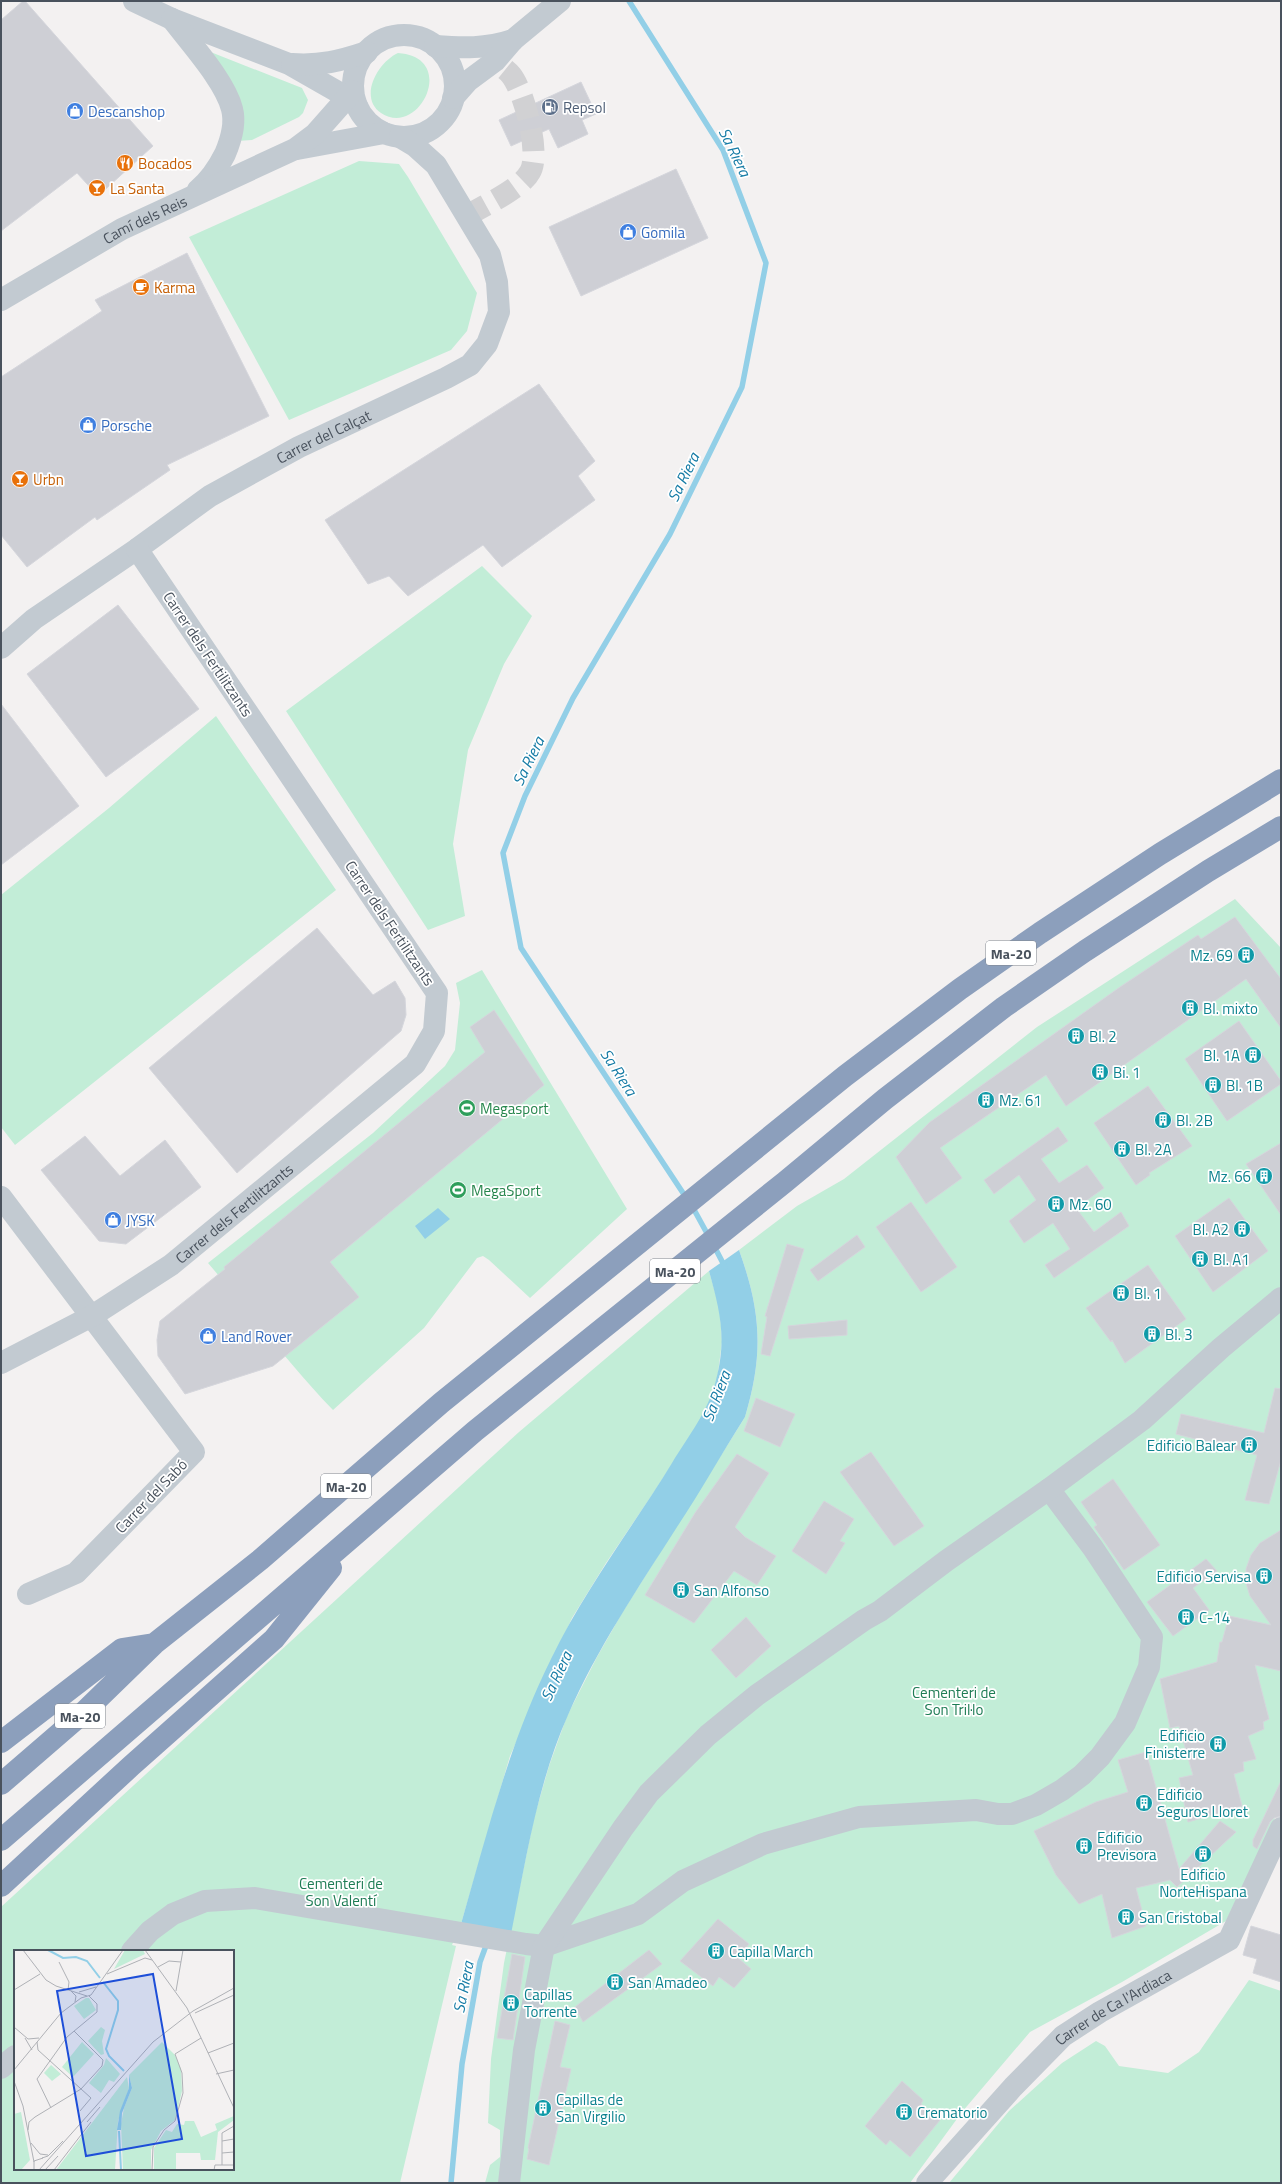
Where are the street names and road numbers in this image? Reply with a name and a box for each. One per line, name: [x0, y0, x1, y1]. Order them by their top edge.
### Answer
street label: Camí dels Reis: [98, 189, 191, 249]
street label: Carrer del Calçat: [272, 403, 375, 469]
street label: Carrer dels Fertilitzants: [157, 587, 259, 721]
street label: Carrer dels Fertilitzants: [339, 856, 441, 990]
road number: Ma-20: [986, 941, 1036, 965]
street label: Carrer dels Fertilitzants: [170, 1158, 298, 1269]
road number: Ma-20: [650, 1259, 700, 1283]
street label: Carrer del Sabó: [109, 1454, 193, 1538]
road number: Ma-20: [321, 1474, 371, 1498]
road number: Ma-20: [55, 1704, 105, 1728]
street label: Carrer de Ca l'Ardiaca: [1049, 1963, 1176, 2050]

